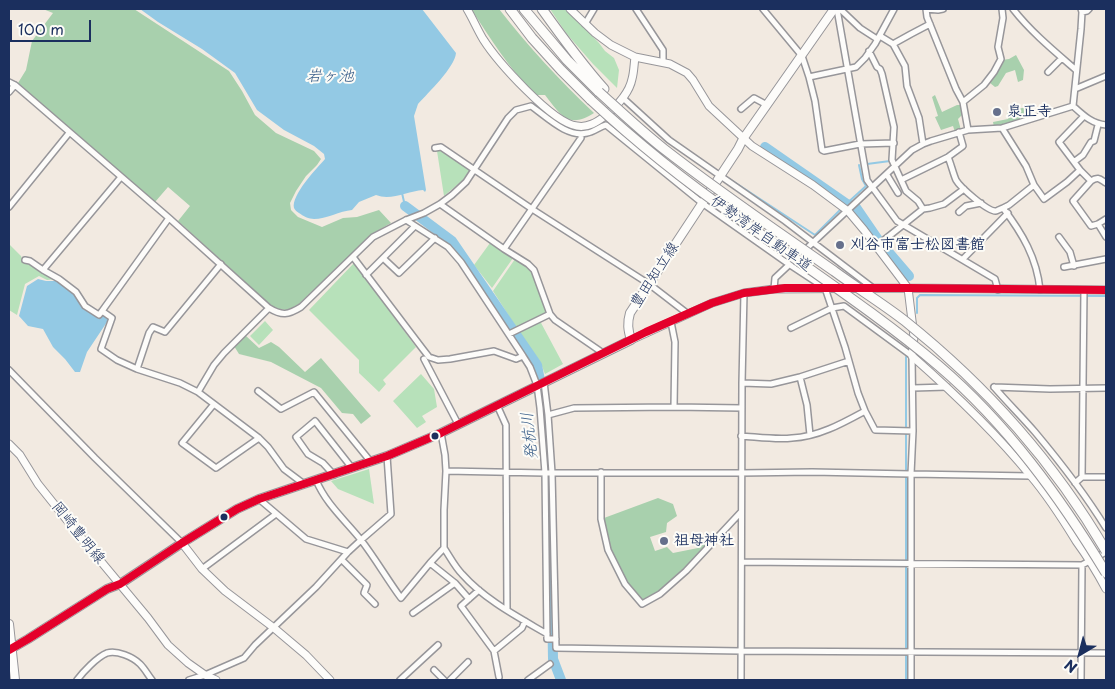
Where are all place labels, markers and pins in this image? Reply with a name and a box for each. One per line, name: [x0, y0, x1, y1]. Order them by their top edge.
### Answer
place label: 泉正寺: [1007, 103, 1052, 121]
marker: 泉正寺: [991, 106, 1003, 118]
place label: 刈谷市富士松図書館: [850, 236, 985, 254]
marker: 刈谷市富士松図書館: [834, 239, 846, 251]
unlabelled marker: [430, 431, 440, 441]
unlabelled marker: [219, 512, 229, 522]
place label: 祖母神社: [674, 532, 734, 550]
marker: 祖母神社: [658, 535, 670, 547]

